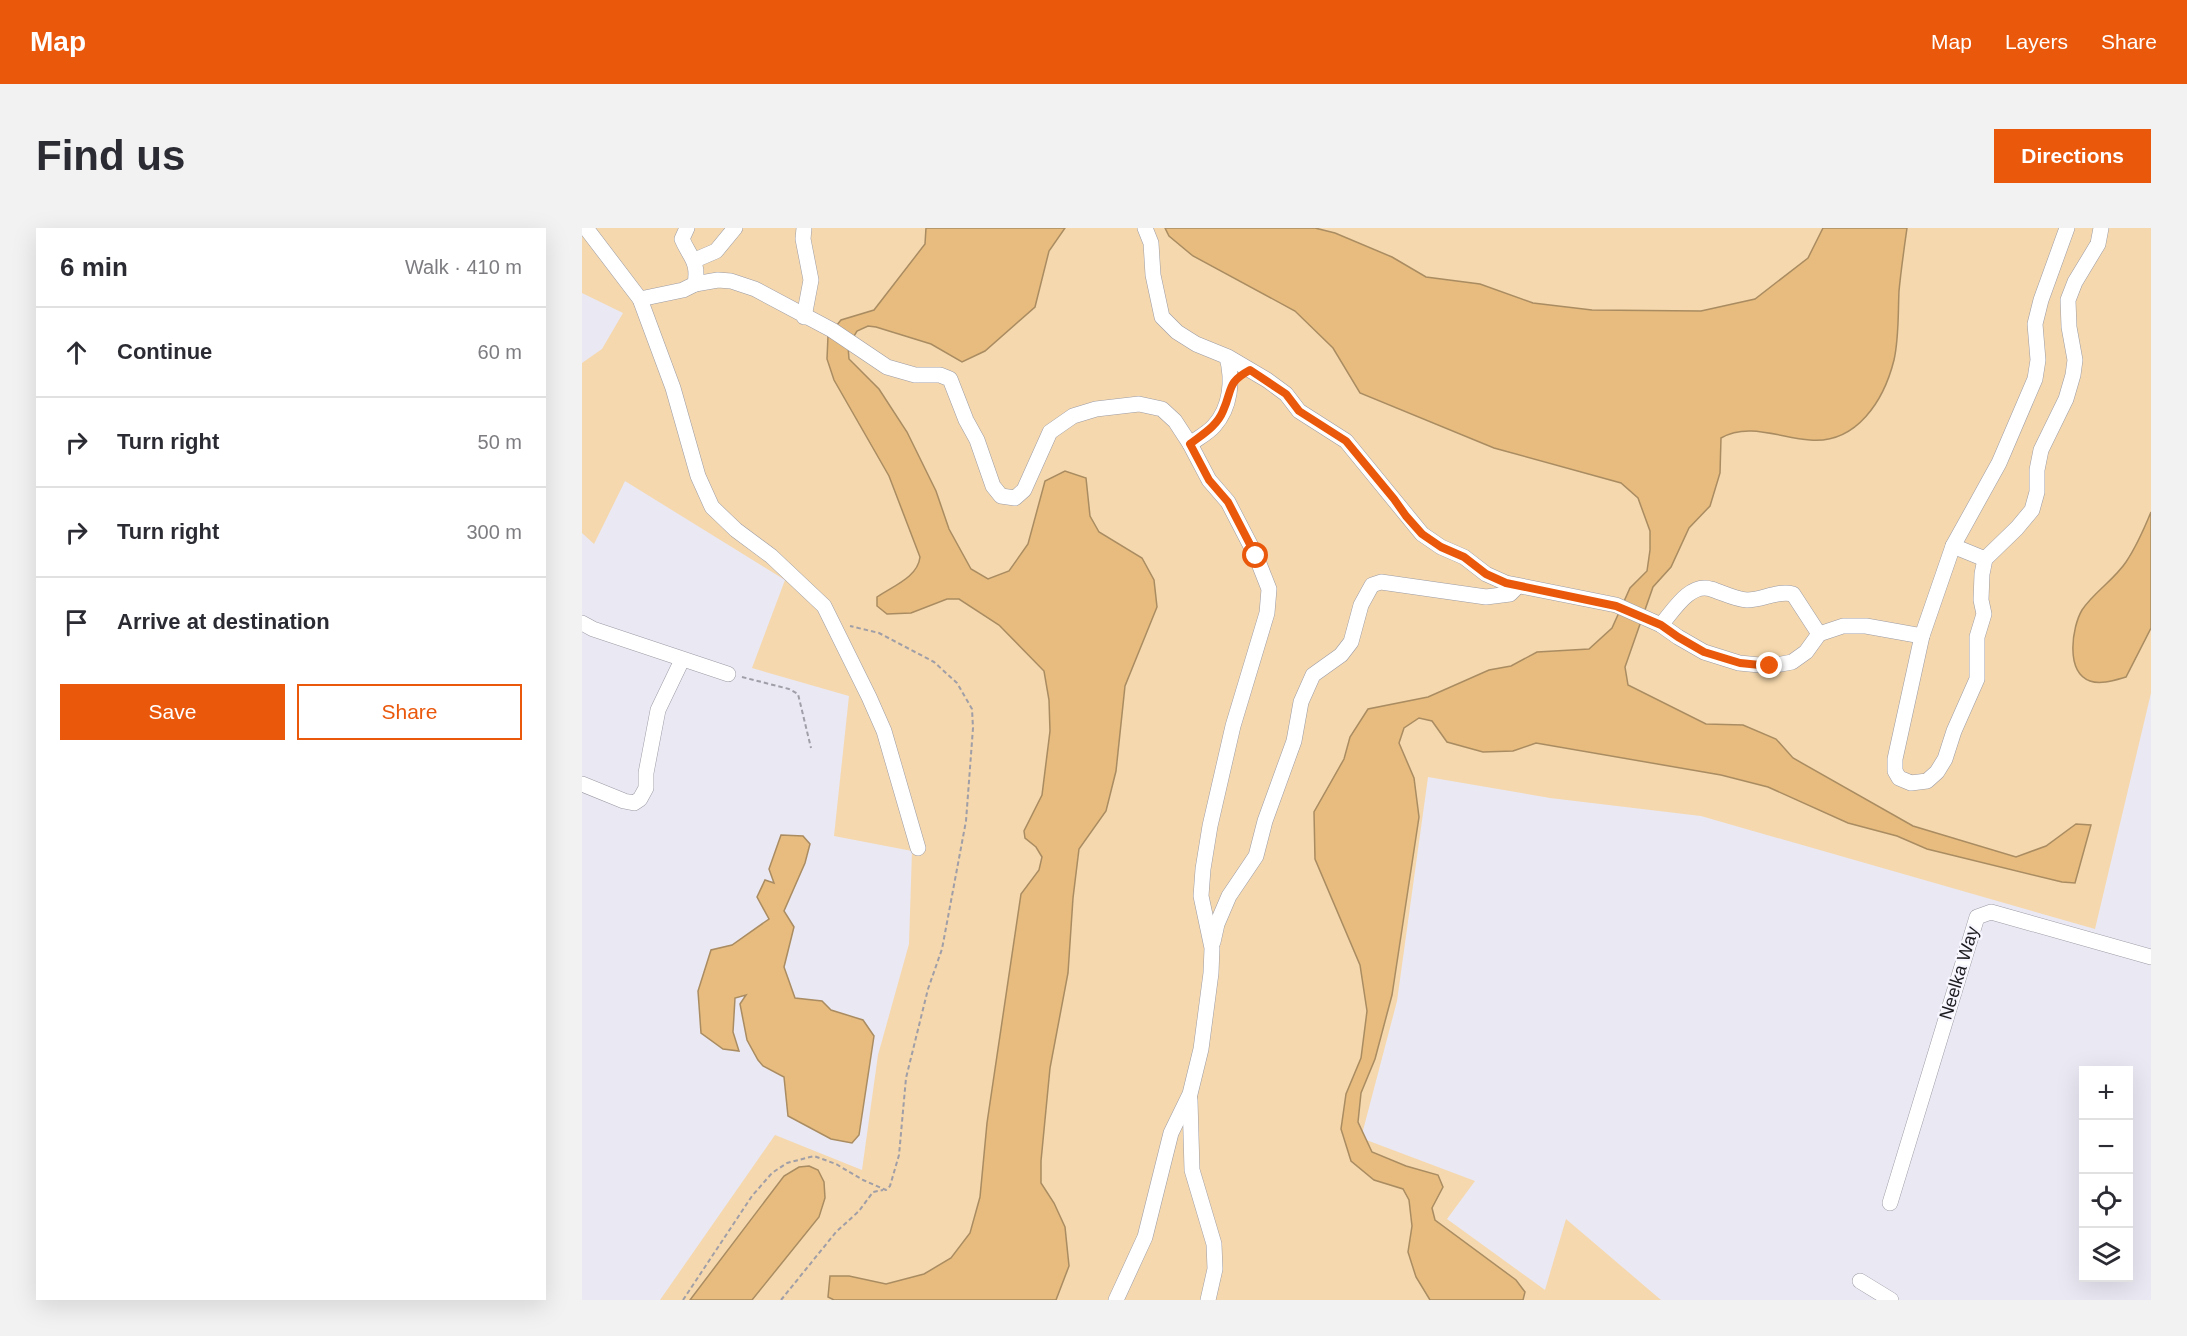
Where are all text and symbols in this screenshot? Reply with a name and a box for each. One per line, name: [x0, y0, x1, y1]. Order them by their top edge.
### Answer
text: Map: [30, 26, 86, 57]
text: Map: [1931, 30, 1972, 53]
text: Layers: [2005, 30, 2068, 53]
text: Share: [2101, 30, 2157, 53]
button: Directions: [1994, 129, 2151, 183]
text: Find us: [36, 132, 185, 179]
text: 6 min: [60, 252, 128, 282]
text: Walk · 410 m: [405, 256, 522, 278]
icon: ahead: [60, 336, 93, 369]
text: Continue: [117, 339, 212, 364]
text: 60 m: [478, 341, 522, 363]
icon: right: [60, 426, 93, 459]
text: Turn right: [117, 429, 219, 454]
text: 50 m: [478, 431, 522, 453]
icon: right: [60, 516, 93, 549]
text: Turn right: [117, 519, 219, 544]
text: 300 m: [466, 521, 522, 543]
route start: [1242, 542, 1268, 568]
icon: arrive: [60, 606, 93, 639]
text: Arrive at destination: [117, 609, 330, 634]
route end: [1756, 652, 1782, 678]
button: Save: [60, 684, 285, 740]
button: Share: [297, 684, 522, 740]
street label: Neelka Way: [1935, 924, 1983, 1022]
map controls: [2079, 1066, 2133, 1282]
button: +: [2079, 1066, 2133, 1120]
button: −: [2079, 1120, 2133, 1174]
button: locate: [2079, 1174, 2133, 1228]
button: layers: [2079, 1228, 2133, 1282]

